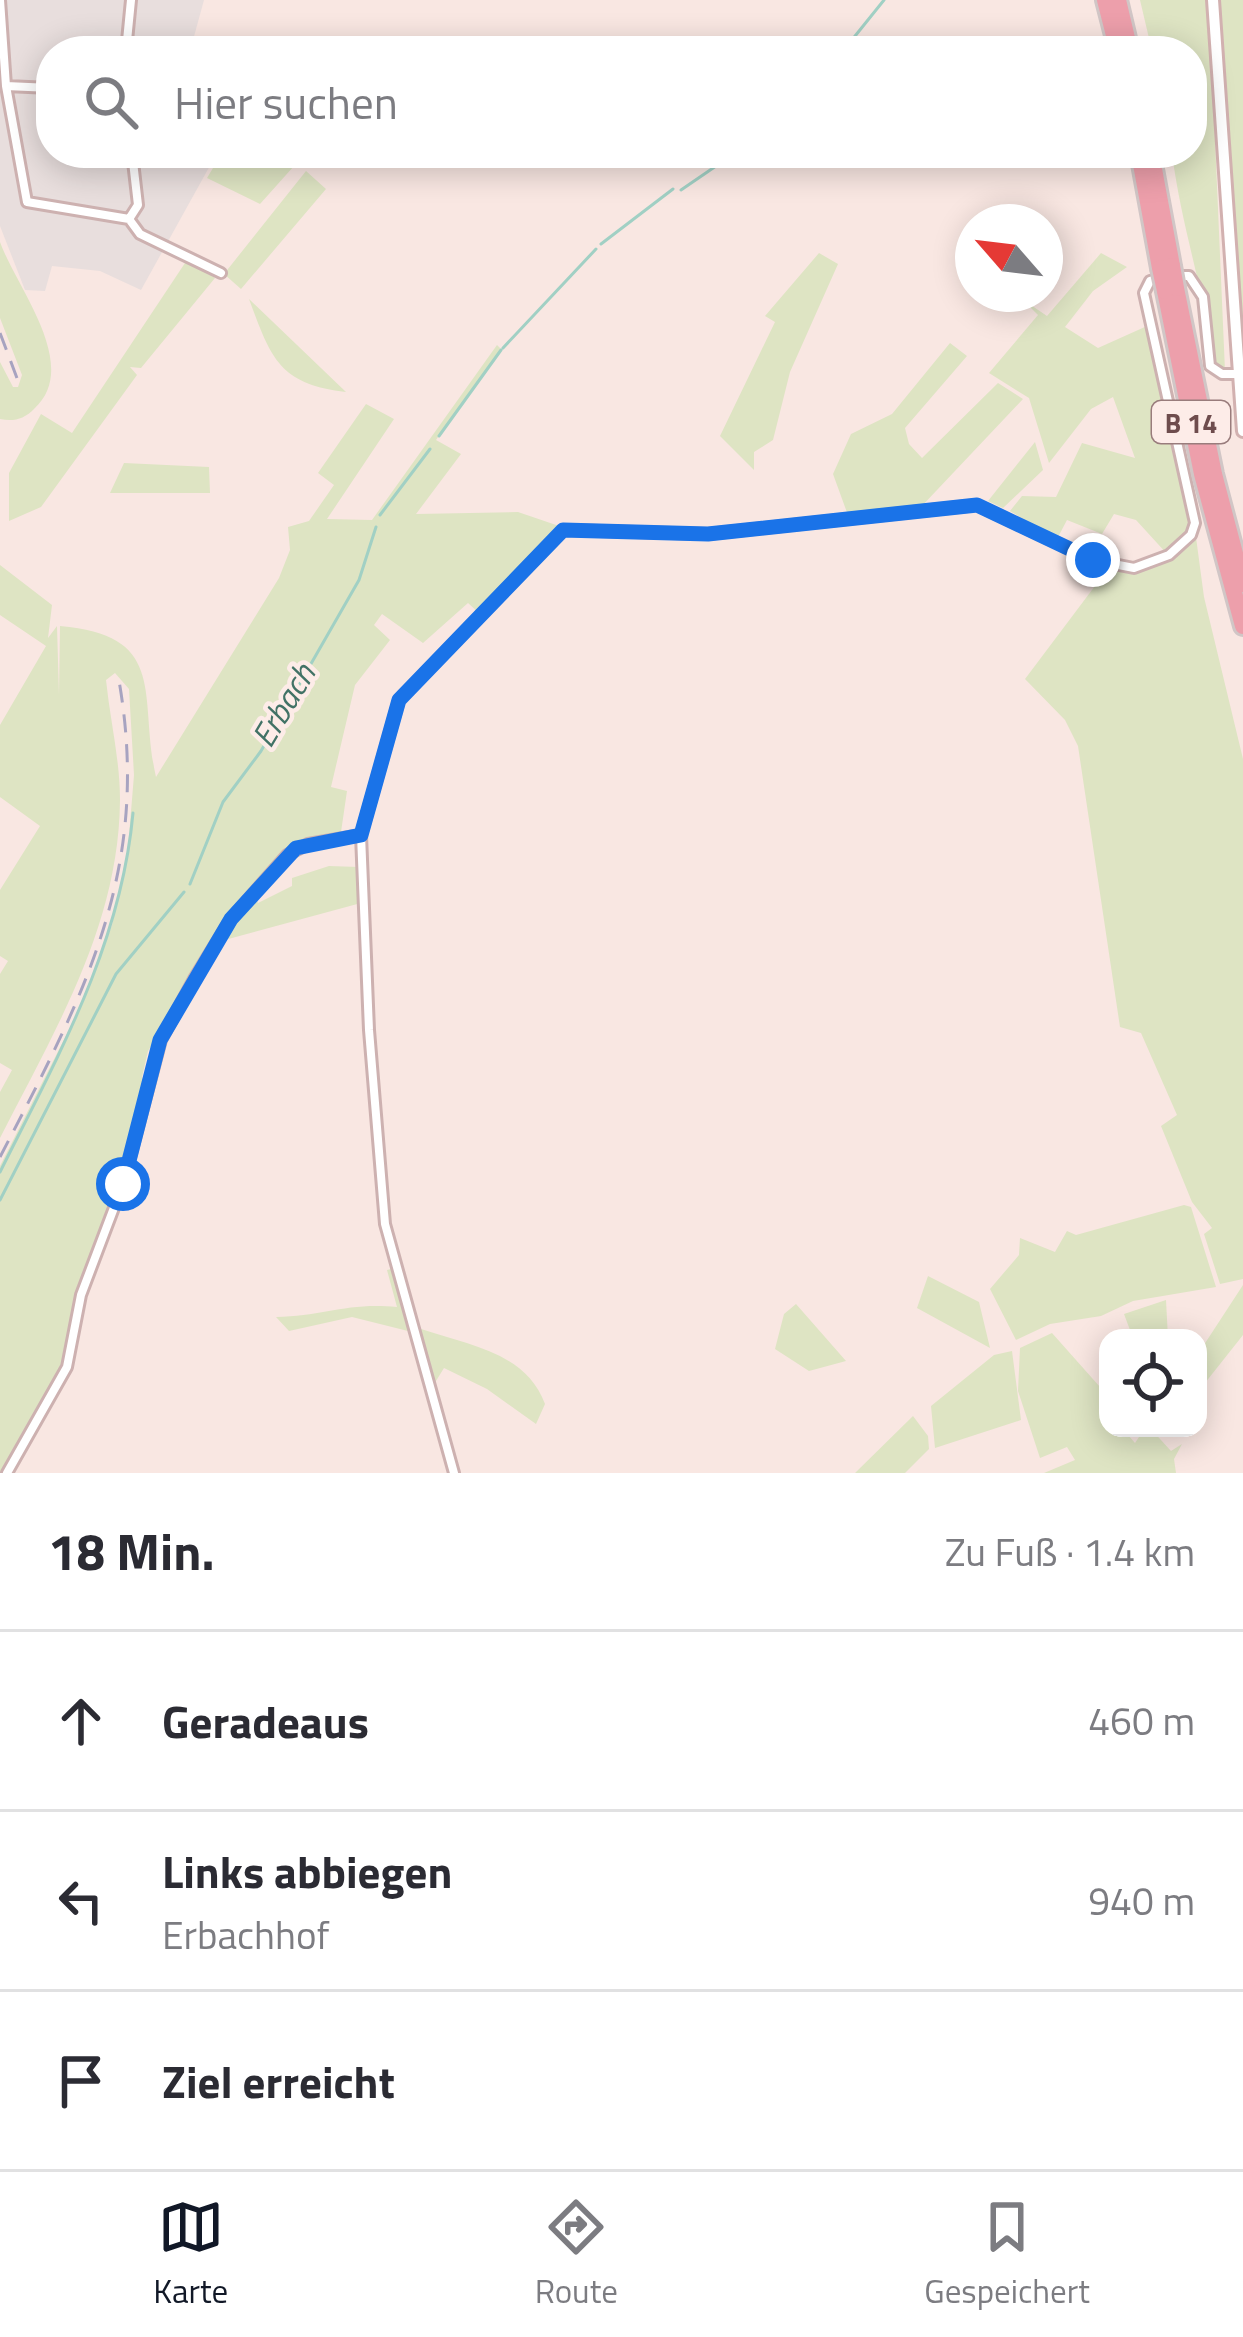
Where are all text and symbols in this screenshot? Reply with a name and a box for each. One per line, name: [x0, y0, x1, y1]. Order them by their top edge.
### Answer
search box: [36, 36, 1207, 168]
text: Hier suchen: [174, 68, 398, 136]
icon: search: [78, 69, 144, 135]
north arrow: [955, 204, 1063, 312]
road number: B 14: [1152, 401, 1230, 443]
route end: [1066, 533, 1120, 587]
water label: Erbach: [238, 652, 328, 756]
route start: [96, 1157, 150, 1211]
map controls: [1099, 1329, 1207, 1437]
button: locate: [1099, 1329, 1207, 1437]
text: 18 Min.: [48, 1512, 215, 1590]
text: Zu Fuß · 1.4 km: [945, 1522, 1195, 1581]
text: Geradeaus: [162, 1687, 369, 1755]
icon: ahead: [48, 1688, 114, 1754]
text: 460 m: [1088, 1691, 1195, 1750]
text: Links abbiegen: [162, 1837, 452, 1905]
icon: left: [48, 1868, 114, 1934]
text: 940 m: [1088, 1871, 1195, 1930]
text: Erbachhof: [162, 1905, 330, 1964]
text: Ziel erreicht: [162, 2047, 395, 2115]
icon: arrive: [48, 2048, 114, 2114]
tab: Karte: [153, 2194, 228, 2316]
tab: Route: [535, 2194, 618, 2316]
tab: Gespeichert: [924, 2194, 1090, 2316]

